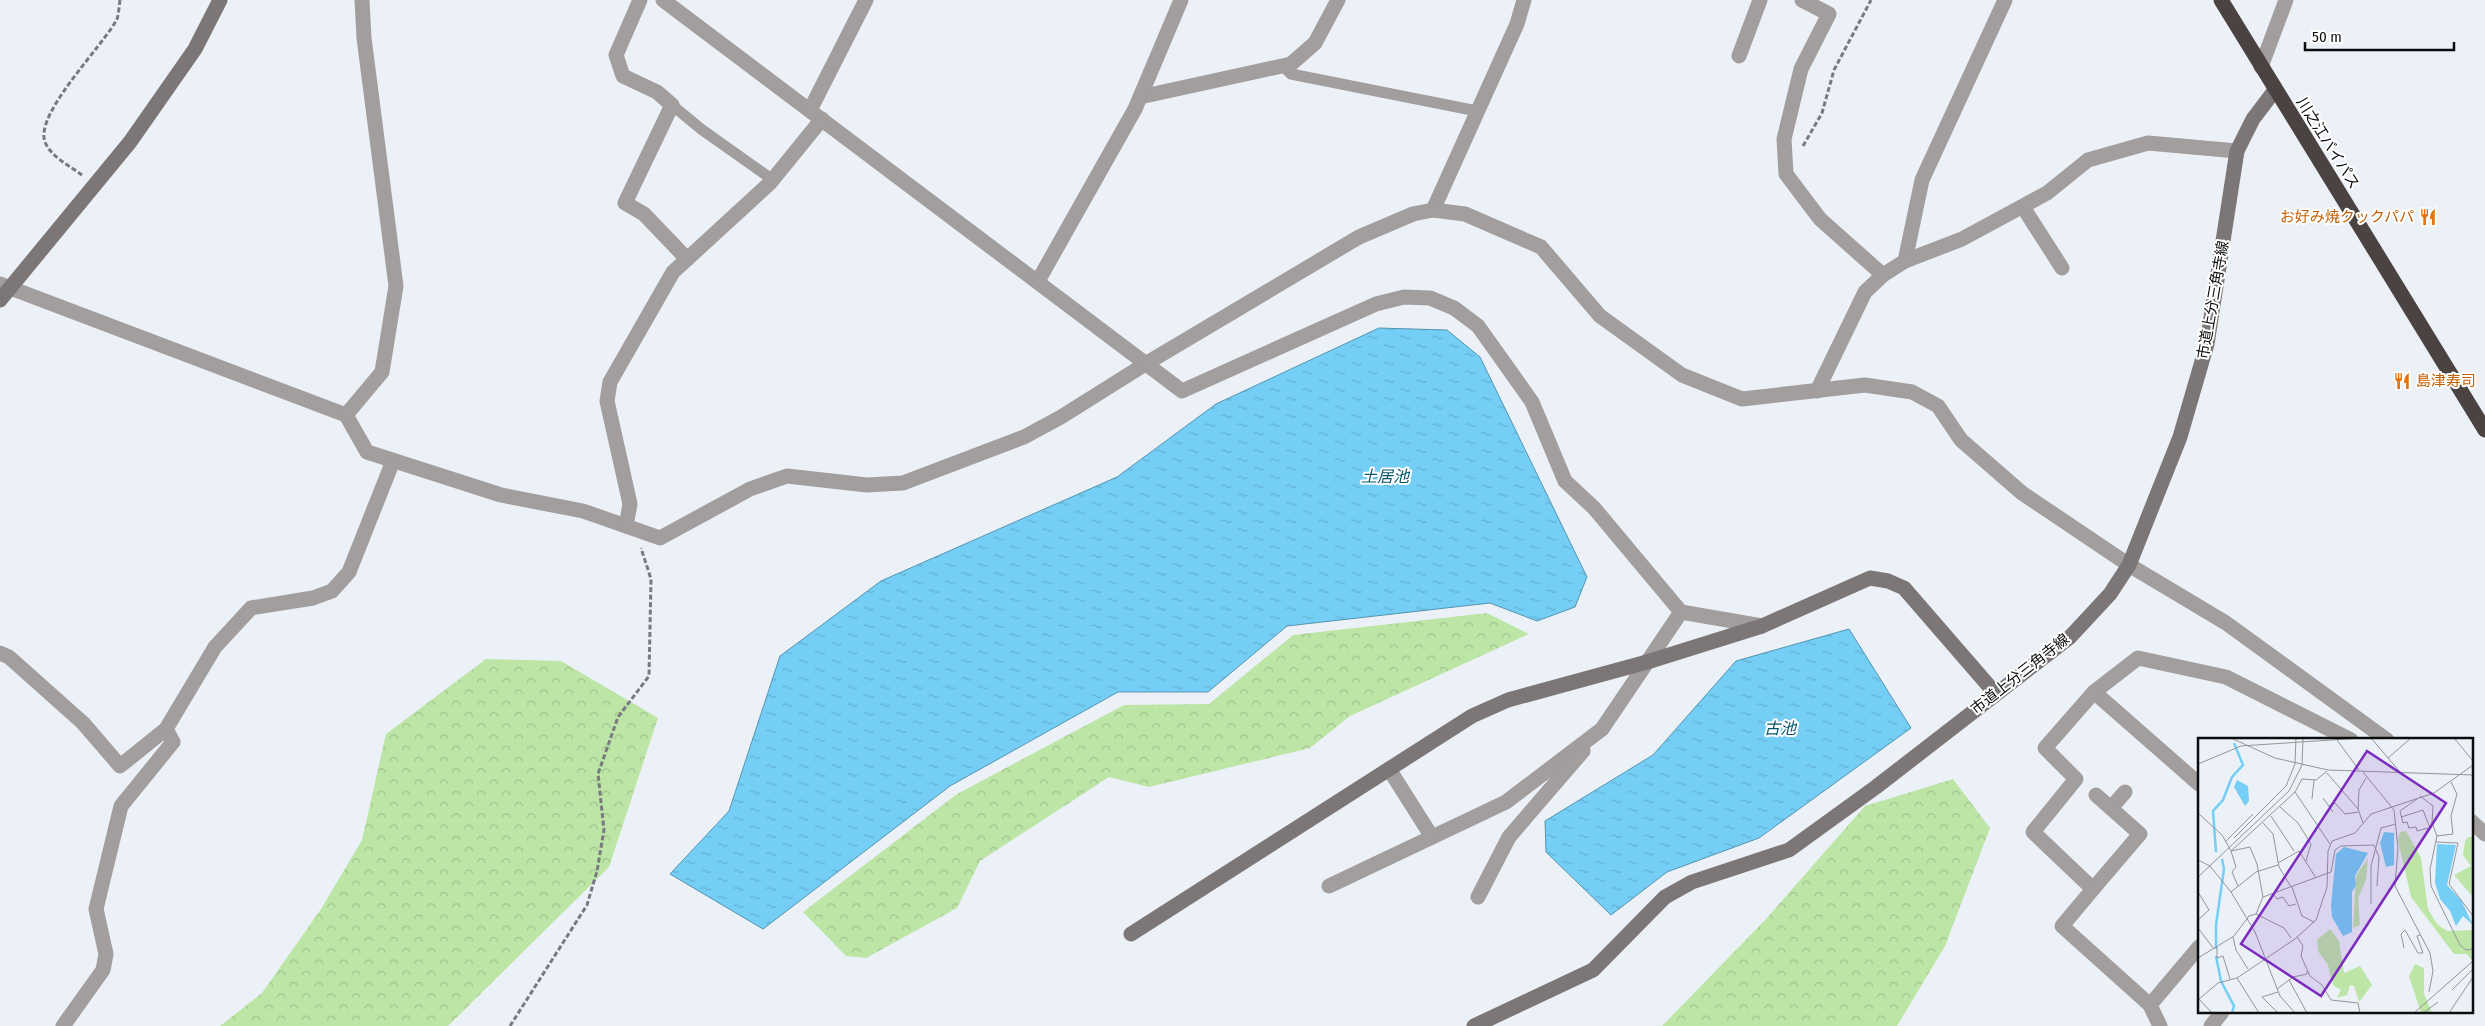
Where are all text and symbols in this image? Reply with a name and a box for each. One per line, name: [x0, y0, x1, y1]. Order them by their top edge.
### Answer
scale bar: [2305, 20, 2454, 52]
text: 50 m: [2312, 28, 2342, 46]
street label: 川之江バイパス: [2293, 94, 2363, 192]
restaurant icon: お好み焼クックパパ: [2418, 207, 2438, 227]
place label: お好み焼クックパパ: [2280, 208, 2414, 226]
street label: 市道上分三角寺線: [2194, 239, 2232, 361]
restaurant icon: 島津寿司: [2392, 371, 2412, 391]
place label: 島津寿司: [2416, 372, 2476, 390]
water label: 土居池: [1361, 467, 1411, 486]
street label: 市道上分三角寺線: [1967, 630, 2073, 718]
water label: 古池: [1764, 719, 1798, 738]
inset map: [2198, 738, 2472, 1014]

